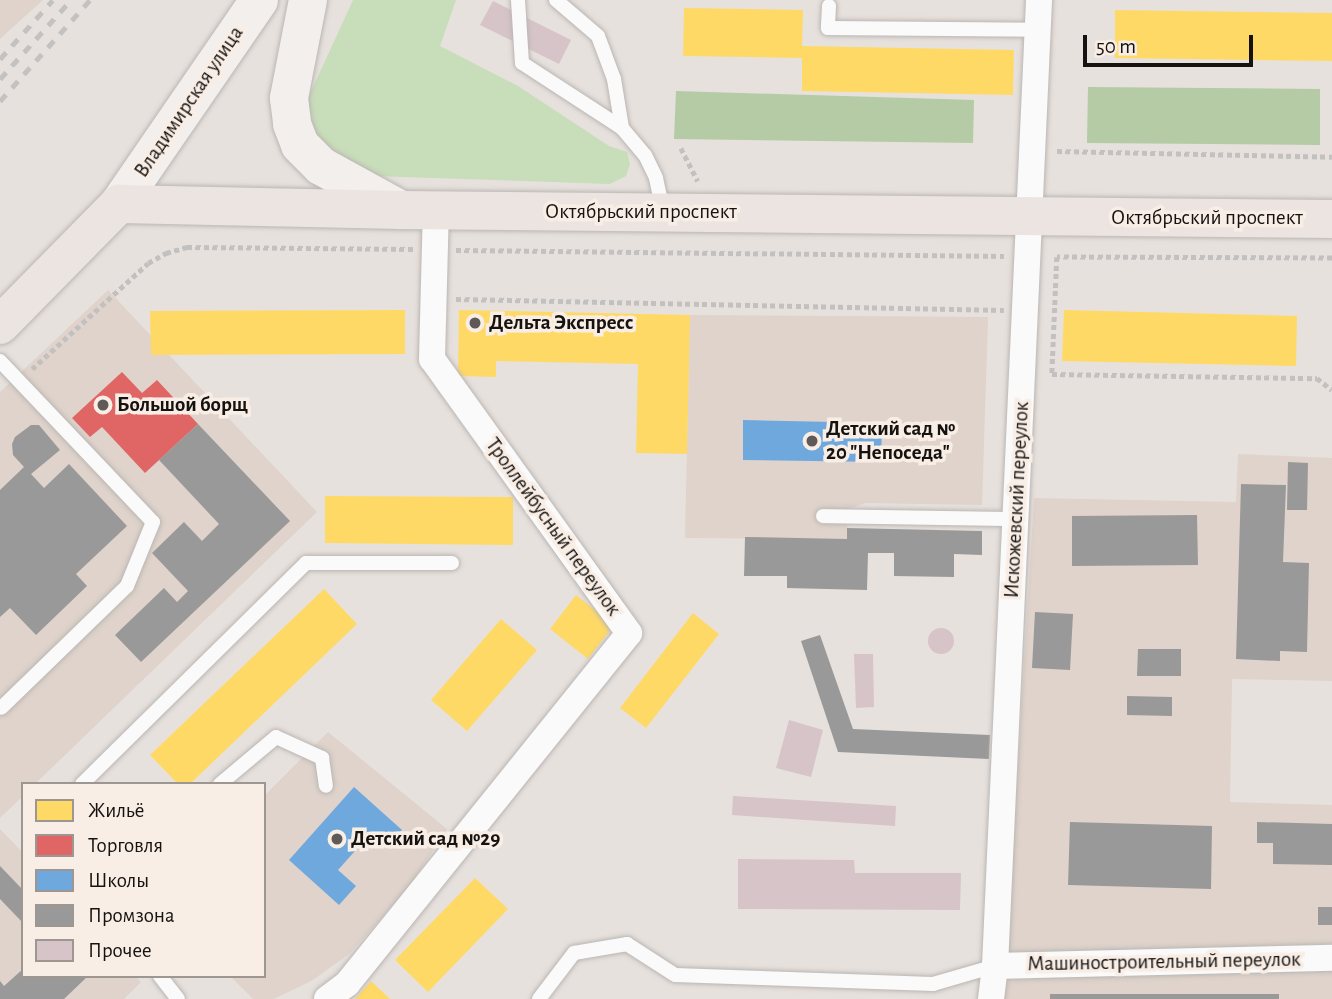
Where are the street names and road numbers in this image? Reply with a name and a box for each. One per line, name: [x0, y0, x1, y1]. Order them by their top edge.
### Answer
street label: Владимирская улица: [129, 21, 249, 183]
street label: Октябрьский проспект: [545, 199, 737, 225]
street label: Октябрьский проспект: [1111, 205, 1303, 231]
street label: Искожевский переулок: [999, 401, 1035, 599]
street label: Троллейбусный переулок: [480, 433, 626, 621]
street label: Машиностроительный переулок: [1027, 947, 1301, 977]

